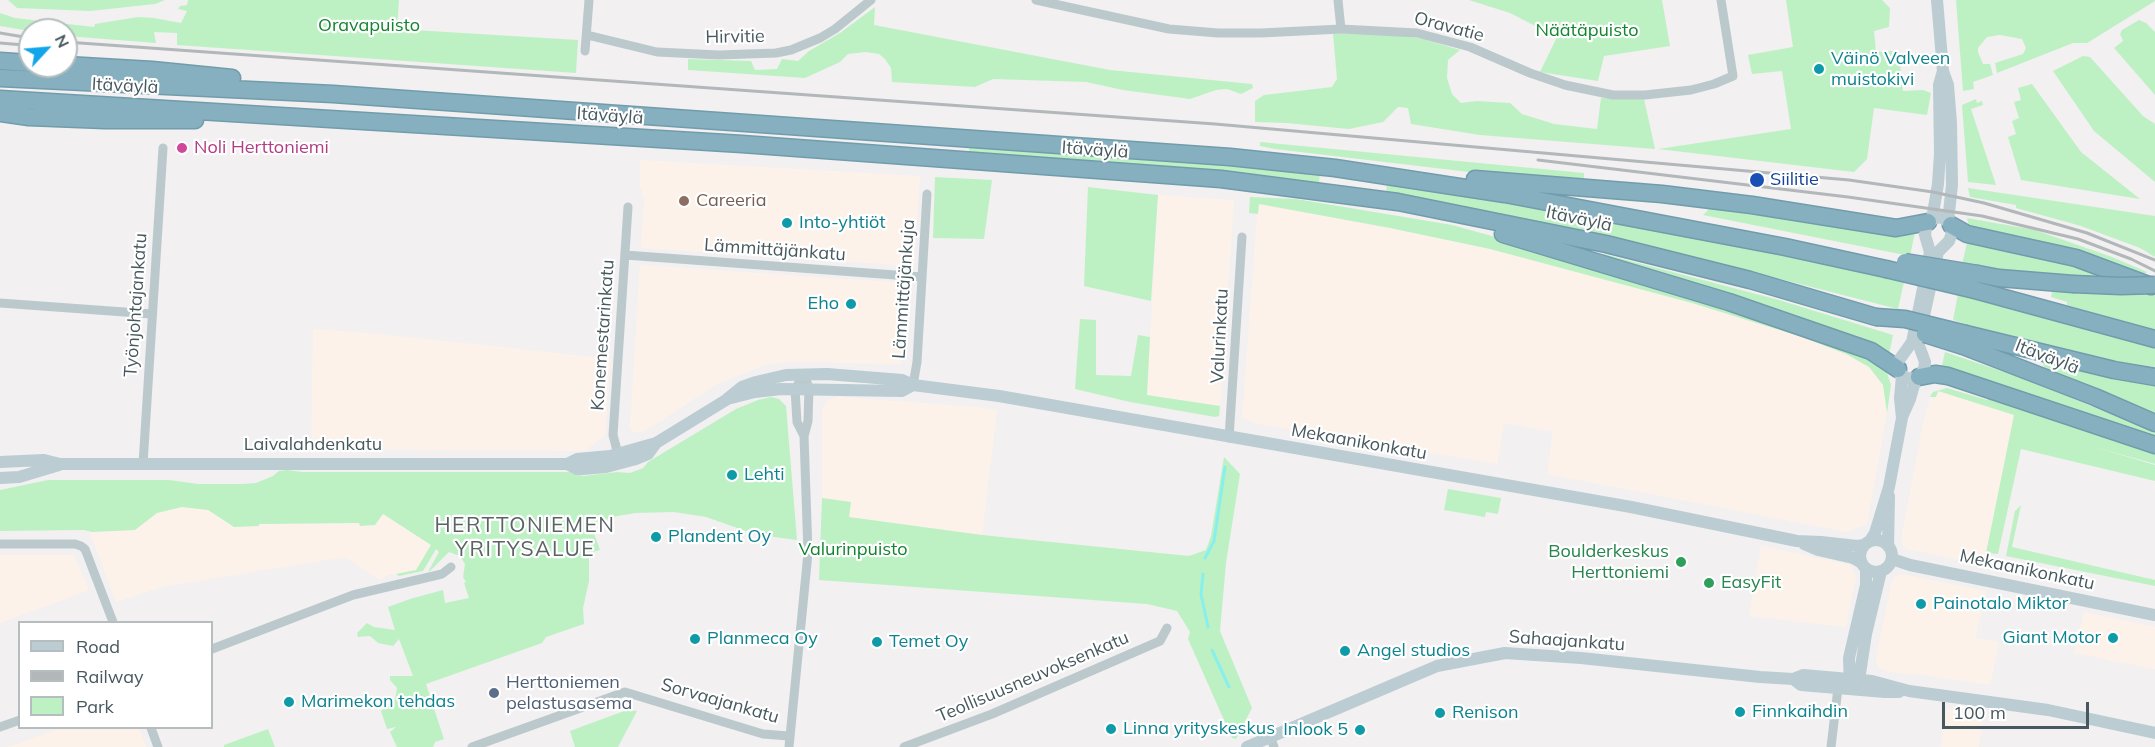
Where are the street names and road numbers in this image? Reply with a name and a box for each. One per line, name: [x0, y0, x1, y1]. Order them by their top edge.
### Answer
street label: Oravatie: [1412, 7, 1486, 47]
street label: Hirvitie: [705, 26, 765, 48]
street label: Itäväylä: [91, 73, 159, 99]
street label: Itäväylä: [576, 103, 644, 129]
street label: Itäväylä: [1061, 137, 1129, 163]
street label: Itäväylä: [1544, 201, 1614, 237]
street label: Lämmittäjänkuja: [888, 218, 920, 360]
street label: Työnjohtajankatu: [120, 232, 152, 378]
street label: Lämmittäjänkatu: [703, 234, 847, 266]
street label: Konemestarinkatu: [587, 259, 619, 411]
street label: Valurinkatu: [1207, 288, 1233, 384]
street label: Itäväylä: [2012, 335, 2082, 379]
street label: Mekaanikonkatu: [1289, 419, 1429, 465]
street label: Laivalahdenkatu: [244, 434, 382, 456]
street label: Mekaanikonkatu: [1958, 545, 2096, 595]
street label: Sahaajankatu: [1508, 626, 1626, 656]
street label: Teollisuusneuvoksenkatu: [934, 627, 1132, 727]
street label: Sorvaajankatu: [658, 674, 782, 728]

